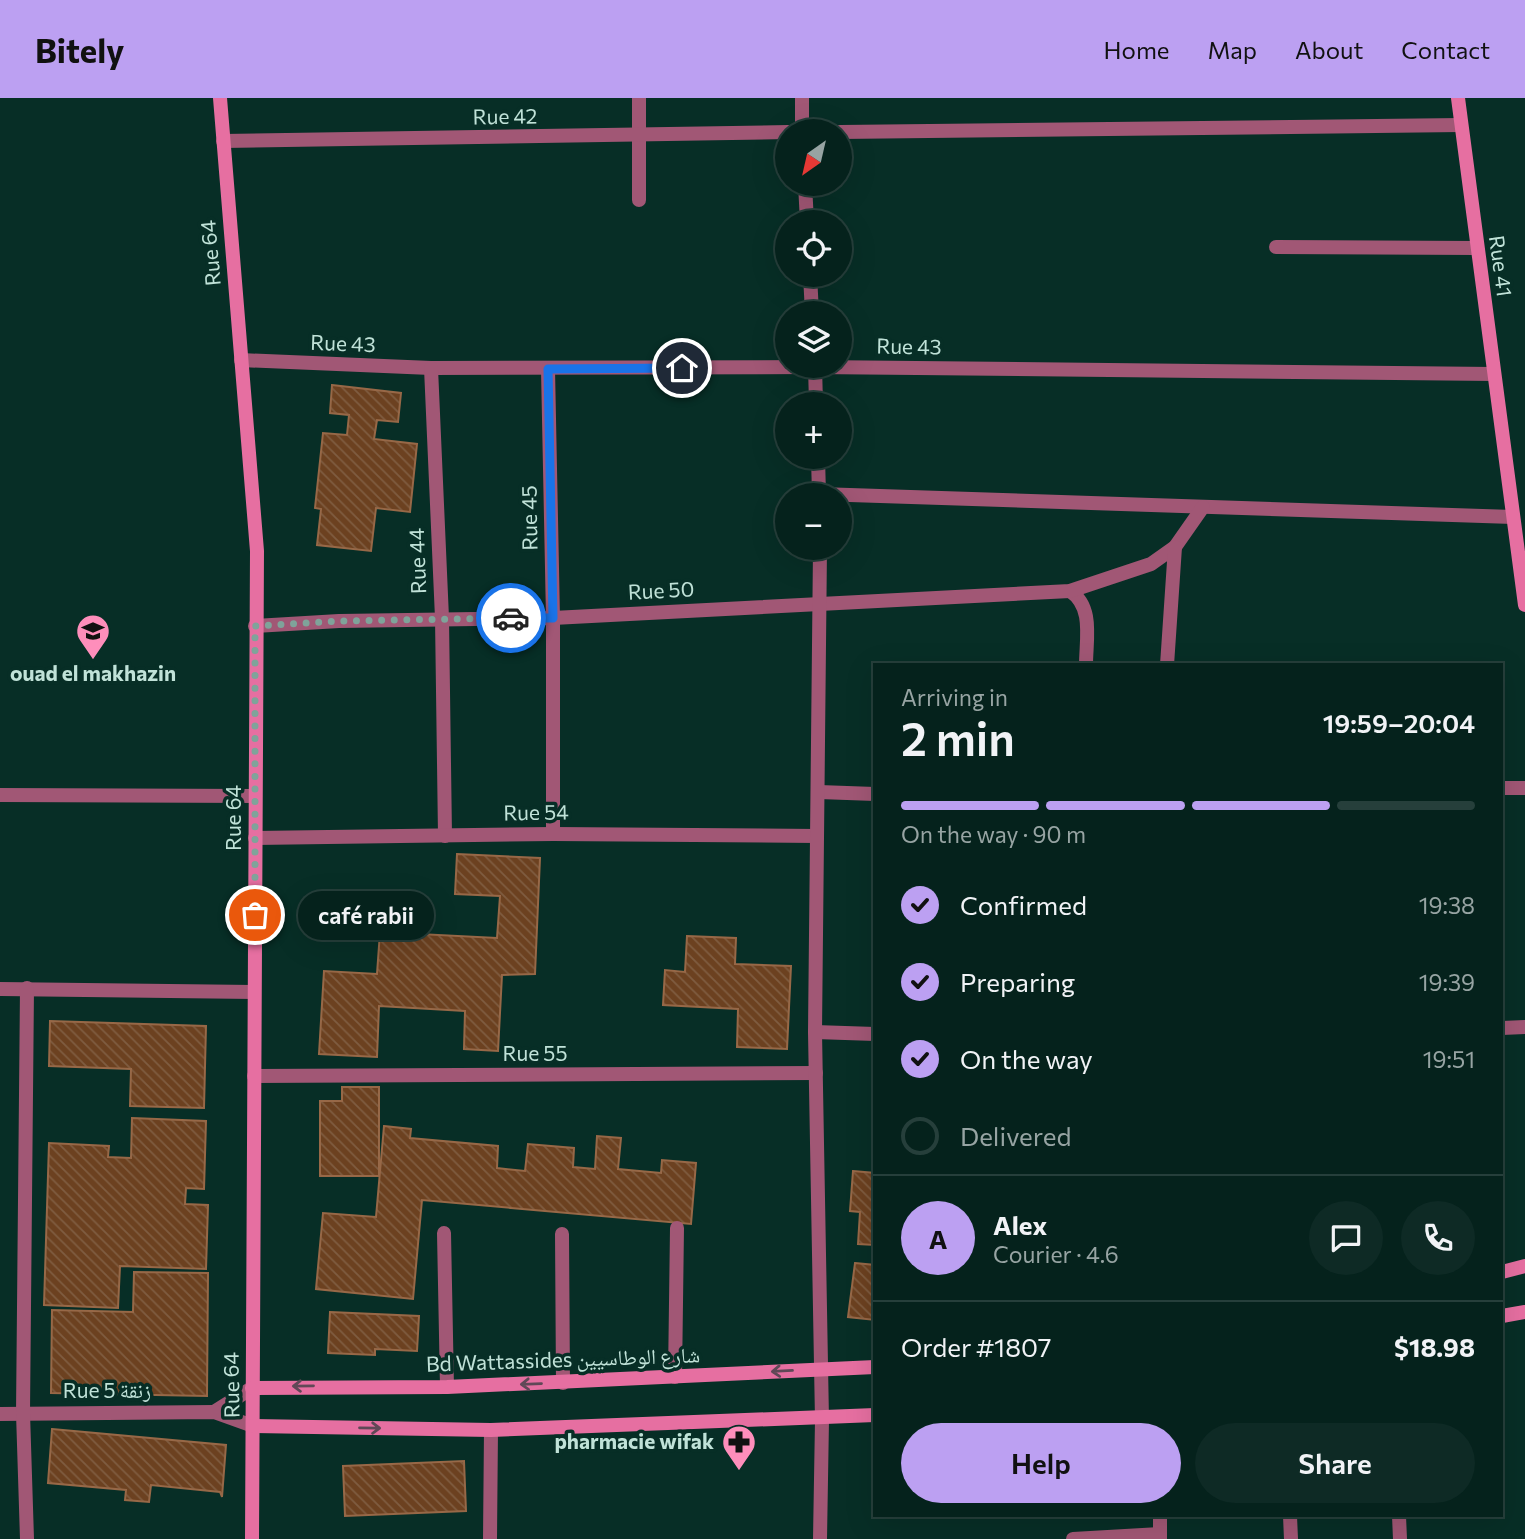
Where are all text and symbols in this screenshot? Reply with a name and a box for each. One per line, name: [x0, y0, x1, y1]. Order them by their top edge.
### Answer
text: Bitely: [35, 29, 124, 70]
text: Home: [1104, 35, 1170, 64]
text: Map: [1208, 35, 1257, 64]
text: About: [1295, 35, 1363, 64]
text: Contact: [1401, 35, 1490, 64]
street label: Rue 42: [472, 102, 538, 129]
north arrow: [775, 119, 852, 196]
map controls: [775, 119, 852, 560]
button: locate: [775, 210, 852, 287]
street label: Rue 64: [194, 219, 225, 287]
street label: Rue 41: [1485, 233, 1518, 298]
button: layers: [775, 301, 852, 378]
street label: Rue 43: [310, 329, 376, 356]
street label: Rue 43: [876, 332, 942, 359]
pin: [652, 338, 712, 398]
icon: home: [663, 349, 701, 387]
button: +: [775, 392, 852, 469]
button: −: [775, 483, 852, 560]
street label: Rue 45: [515, 485, 542, 551]
street label: Rue 44: [403, 527, 430, 594]
street label: Rue 50: [627, 575, 695, 604]
courier: [476, 583, 546, 653]
icon: car: [492, 599, 530, 637]
school or university icon: ouad el makhazin: [74, 612, 112, 661]
place label: ouad el makhazin: [10, 660, 176, 685]
text: Arriving in: [901, 683, 1008, 711]
text: 19:59–20:04: [1323, 707, 1475, 738]
text: 2 min: [901, 709, 1015, 765]
street label: Rue 64: [220, 785, 245, 851]
street label: Rue 54: [503, 798, 569, 825]
text: On the way · 90 m: [901, 820, 1086, 848]
pin: [225, 885, 285, 945]
icon: check: [901, 886, 939, 924]
text: Confirmed: [960, 889, 1087, 920]
callout: café rabii: [297, 890, 434, 940]
text: 19:38: [1419, 891, 1475, 919]
icon: bag: [236, 896, 274, 934]
text: café rabii: [318, 901, 414, 929]
icon: check: [901, 963, 939, 1001]
text: Preparing: [960, 966, 1075, 997]
text: 19:39: [1419, 968, 1475, 996]
street label: Rue 55: [503, 1040, 567, 1065]
icon: check: [901, 1040, 939, 1078]
text: On the way: [960, 1043, 1093, 1074]
text: 19:51: [1423, 1045, 1475, 1073]
text: Delivered: [960, 1120, 1071, 1151]
button: chat: [1309, 1201, 1383, 1275]
button: phone: [1401, 1201, 1475, 1275]
text: Alex: [993, 1209, 1047, 1240]
text: A: [929, 1223, 947, 1254]
text: Courier · 4.6: [993, 1240, 1119, 1268]
text: Order #1807: [901, 1331, 1052, 1362]
text: $18.98: [1394, 1331, 1475, 1362]
street label: Bd Wattassides شارع الوطاسيين: [426, 1341, 700, 1378]
street label: Rue 64: [217, 1351, 244, 1418]
one-way arrow: [771, 1365, 794, 1378]
street label: Rue 5 زنقة: [63, 1377, 151, 1402]
one-way arrow: [519, 1378, 542, 1391]
one-way arrow: [292, 1380, 315, 1393]
one-way arrow: [359, 1421, 382, 1435]
pharmacy icon: pharmacie wifak: [720, 1423, 758, 1472]
button: Help: [901, 1423, 1181, 1503]
button: Share: [1195, 1423, 1475, 1503]
place label: pharmacie wifak: [554, 1428, 714, 1453]

